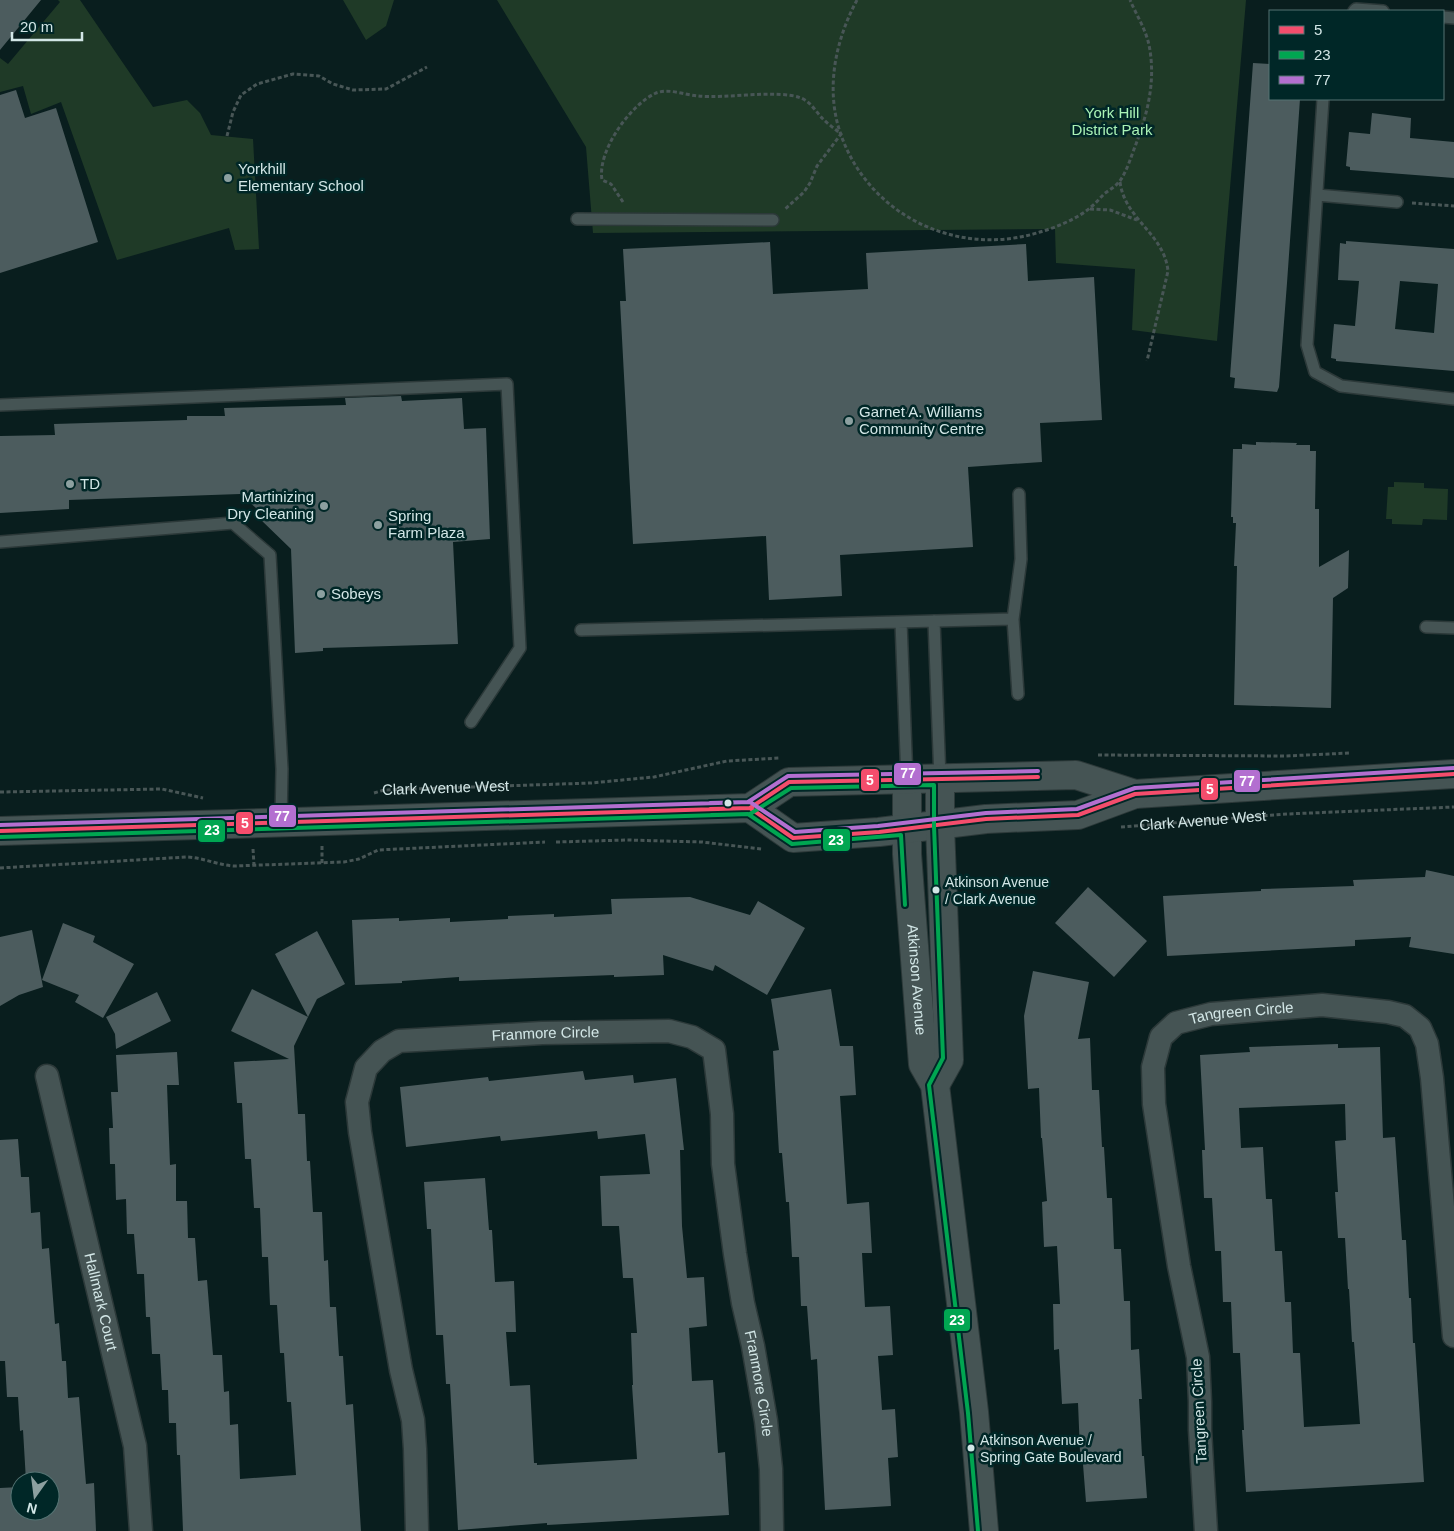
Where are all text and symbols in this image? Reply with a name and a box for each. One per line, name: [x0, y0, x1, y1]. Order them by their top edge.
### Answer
scale bar: [12, 10, 82, 42]
legend: [1269, 10, 1444, 100]
text: 20 m: [20, 18, 53, 35]
text: 5: [1314, 21, 1322, 38]
text: 23: [1314, 46, 1331, 63]
text: 77: [1314, 71, 1331, 88]
park label: York Hill District Park: [1072, 104, 1153, 138]
place label: Yorkhill Elementary School: [238, 160, 364, 194]
marker: Yorkhill Elementary School: [222, 172, 234, 184]
place label: Garnet A. Williams Community Centre: [859, 403, 984, 437]
marker: Garnet A. Williams Community Centre: [843, 415, 855, 427]
place label: TD: [80, 475, 100, 492]
marker: TD: [64, 478, 76, 490]
place label: Martinizing Dry Cleaning: [227, 488, 314, 522]
marker: Martinizing Dry Cleaning: [318, 500, 330, 512]
place label: Spring Farm Plaza: [388, 507, 465, 541]
marker: Spring Farm Plaza: [372, 519, 384, 531]
place label: Sobeys: [331, 585, 381, 602]
marker: Sobeys: [315, 588, 327, 600]
line badge: 77: [893, 762, 922, 786]
text: 77: [900, 765, 916, 781]
line badge: 5: [860, 768, 880, 792]
line badge: 77: [1233, 769, 1261, 793]
text: 5: [866, 772, 874, 788]
text: 77: [1239, 773, 1255, 789]
street label: Clark Avenue West: [382, 777, 510, 798]
line badge: 5: [1200, 777, 1219, 801]
text: 5: [1206, 781, 1214, 797]
unlabelled marker: [723, 798, 733, 808]
line badge: 77: [268, 804, 297, 828]
street label: Clark Avenue West: [1139, 807, 1268, 834]
text: 77: [274, 808, 290, 824]
line badge: 5: [235, 811, 254, 835]
text: 5: [241, 815, 249, 831]
line badge: 23: [197, 819, 226, 843]
text: 23: [204, 822, 220, 838]
line badge: 23: [822, 828, 851, 852]
text: 23: [828, 832, 844, 848]
place label: Atkinson Avenue / Clark Avenue: [945, 874, 1049, 907]
marker: Atkinson Avenue / Clark Avenue: [931, 885, 941, 895]
street label: Atkinson Avenue: [904, 923, 930, 1036]
street label: Tangreen Circle: [1187, 998, 1294, 1027]
street label: Franmore Circle: [491, 1023, 599, 1044]
street label: Hallmark Court: [81, 1251, 121, 1353]
line badge: 23: [943, 1308, 971, 1332]
text: 23: [949, 1312, 965, 1328]
street label: Franmore Circle: [742, 1329, 777, 1437]
street label: Tangreen Circle: [1187, 1358, 1210, 1464]
place label: Atkinson Avenue / Spring Gate Boulevard: [980, 1432, 1122, 1465]
marker: Atkinson Avenue / Spring Gate Boulevard: [966, 1443, 976, 1453]
north arrow: [10, 1471, 60, 1521]
text: N: [25, 1500, 39, 1518]

